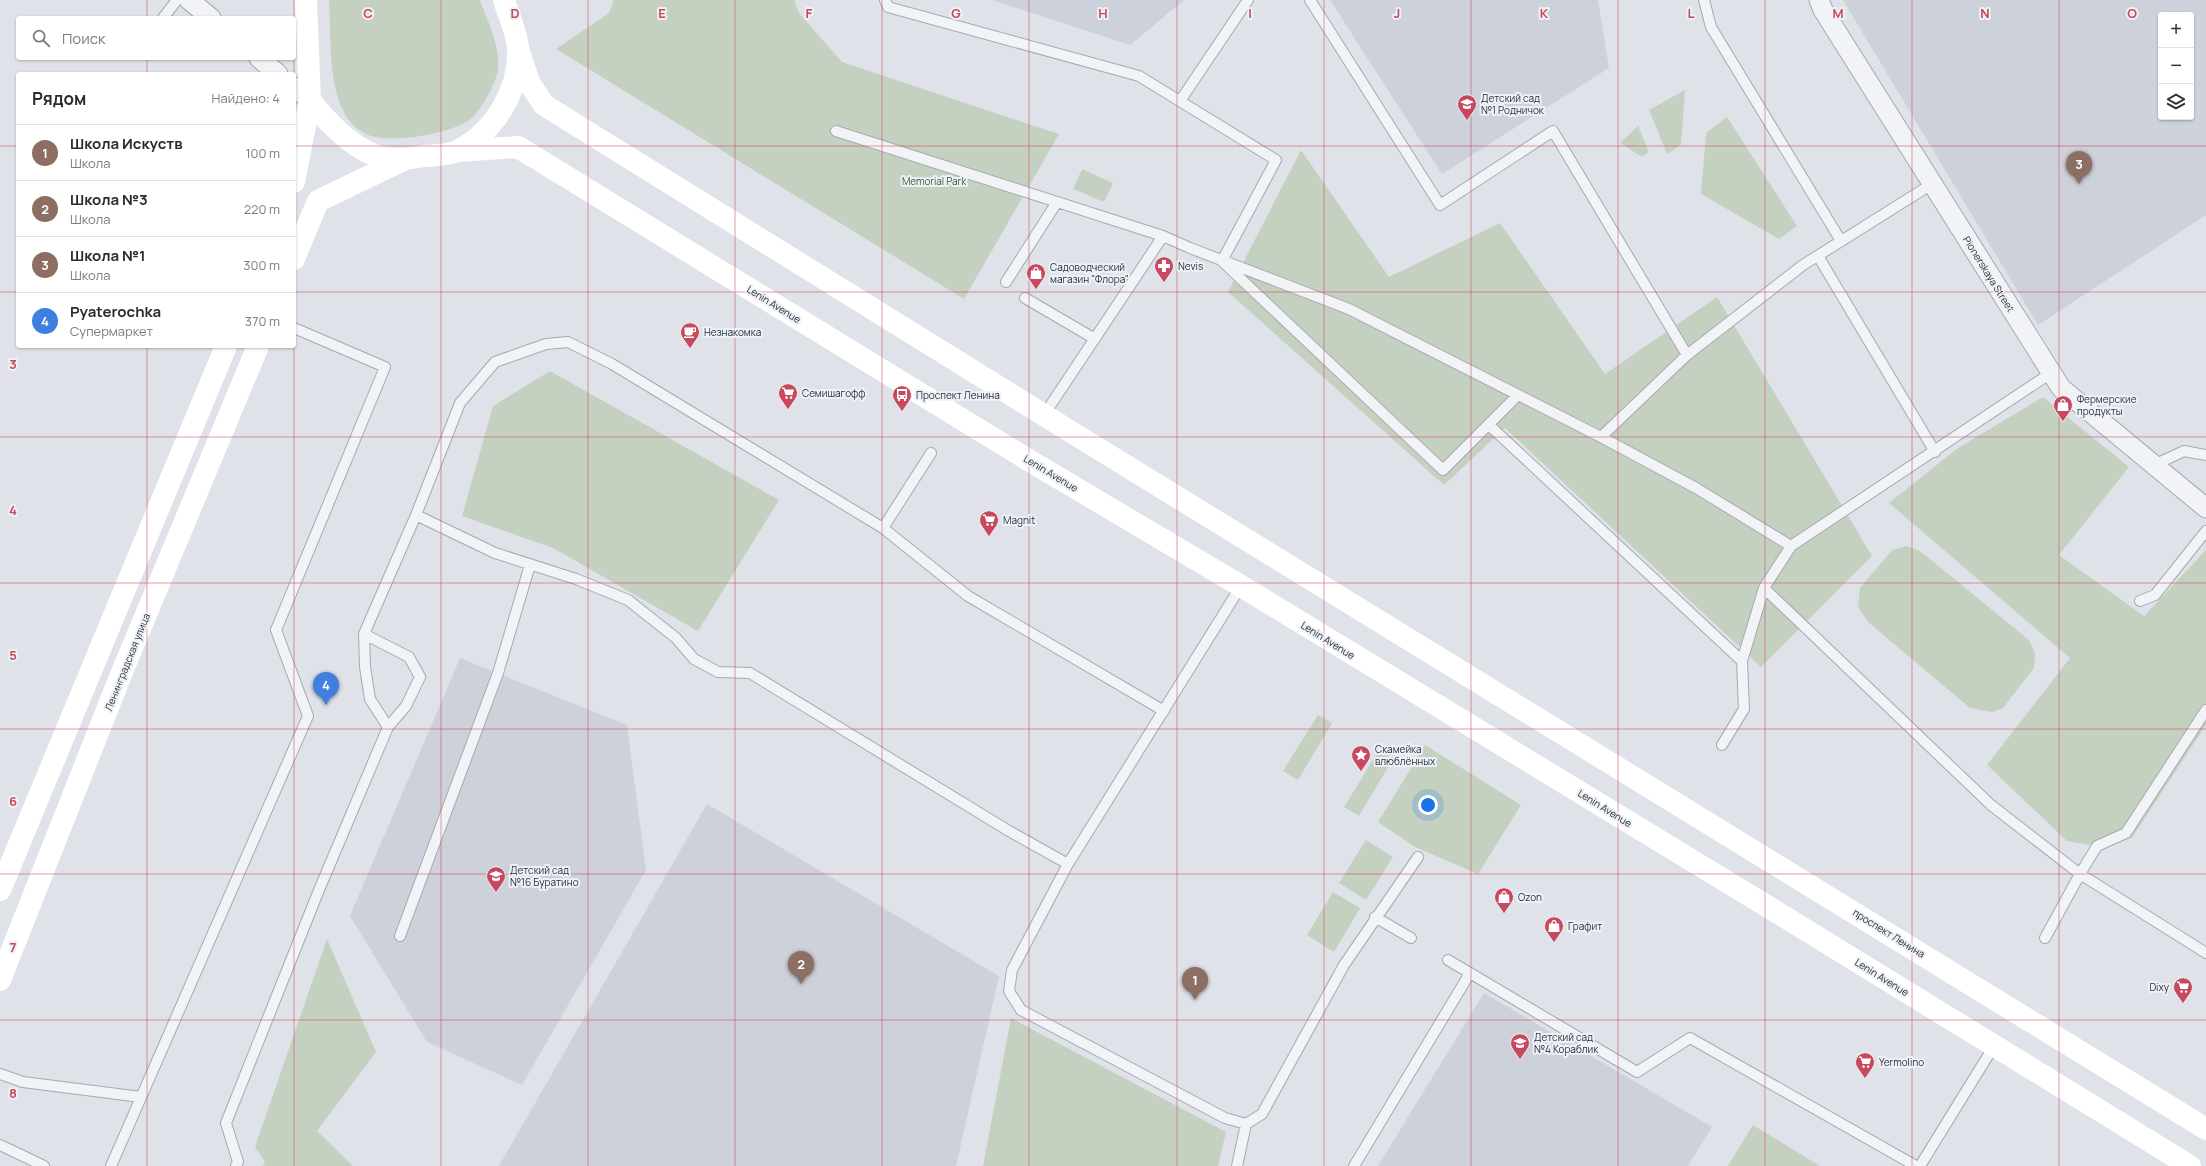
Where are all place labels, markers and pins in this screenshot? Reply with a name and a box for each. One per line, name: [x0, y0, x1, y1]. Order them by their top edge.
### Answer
place label: Детский сад №1 Родничок: [1481, 91, 1545, 117]
school or university icon: Детский сад №1 Родничок: [1456, 93, 1478, 121]
pin: 3: [2066, 151, 2092, 184]
pharmacy icon: Nevis: [1153, 255, 1175, 283]
place label: Nevis: [1178, 259, 1203, 273]
place label: Садоводческий магазин "Флора": [1050, 260, 1129, 286]
shop icon: Садоводческий магазин "Флора": [1025, 262, 1047, 290]
cafe icon: Незнакомка: [679, 321, 701, 349]
place label: Незнакомка: [704, 325, 761, 339]
supermarket icon: Семишагофф: [777, 382, 799, 410]
bus stop icon: Проспект Ленина: [891, 384, 913, 412]
place label: Семишагофф: [802, 386, 865, 400]
place label: Проспект Ленина: [916, 388, 1000, 402]
place label: Фермерские продукты: [2077, 392, 2137, 418]
shop icon: Фермерские продукты: [2052, 394, 2074, 422]
supermarket icon: Magnit: [978, 509, 1000, 537]
place label: Magnit: [1003, 513, 1035, 527]
pin: 4: [313, 672, 339, 705]
place label: Скамейка влюблённых: [1375, 742, 1436, 768]
place icon: Скамейка влюблённых: [1350, 744, 1372, 772]
place label: Детский сад №16 Буратино: [510, 863, 579, 889]
school or university icon: Детский сад №16 Буратино: [485, 865, 507, 893]
shop icon: Ozon: [1493, 886, 1515, 914]
place label: Ozon: [1518, 890, 1542, 904]
shop icon: Графит: [1543, 915, 1565, 943]
place label: Графит: [1568, 919, 1602, 933]
pin: 2: [788, 951, 814, 984]
pin: 1: [1182, 967, 1208, 1000]
supermarket icon: Dixy: [2172, 976, 2194, 1004]
place label: Dixy: [2149, 980, 2170, 994]
place label: Детский сад №4 Кораблик: [1534, 1030, 1599, 1056]
school or university icon: Детский сад №4 Кораблик: [1509, 1032, 1531, 1060]
supermarket icon: Yermolino: [1854, 1051, 1876, 1079]
place label: Yermolino: [1879, 1055, 1924, 1069]

